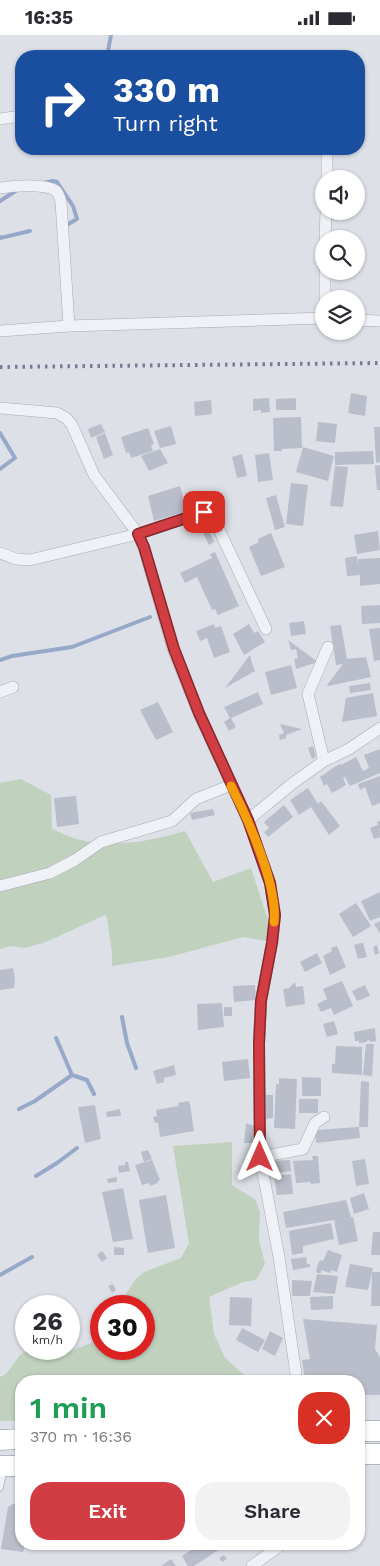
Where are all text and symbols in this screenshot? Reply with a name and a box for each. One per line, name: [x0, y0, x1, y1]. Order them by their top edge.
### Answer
text: 16:35: [25, 6, 73, 29]
text: 330 m: [113, 69, 220, 111]
icon: right: [30, 70, 95, 135]
text: Turn right: [113, 111, 218, 136]
map controls: [315, 170, 365, 340]
button: sound: [315, 170, 365, 220]
button: search: [315, 230, 365, 280]
button: layers: [315, 290, 365, 340]
pin: [183, 491, 225, 533]
icon: arrive: [190, 498, 218, 526]
position arrow: [233, 1130, 285, 1182]
speed limit sign: 30: [90, 1295, 155, 1360]
text: 26: [32, 1307, 63, 1336]
text: km/h: [32, 1333, 63, 1347]
text: 1 min: [30, 1390, 107, 1425]
button: close: [298, 1392, 350, 1444]
text: 370 m · 16:36: [30, 1427, 132, 1446]
button: Exit: [30, 1482, 185, 1540]
button: Share: [195, 1482, 350, 1540]

